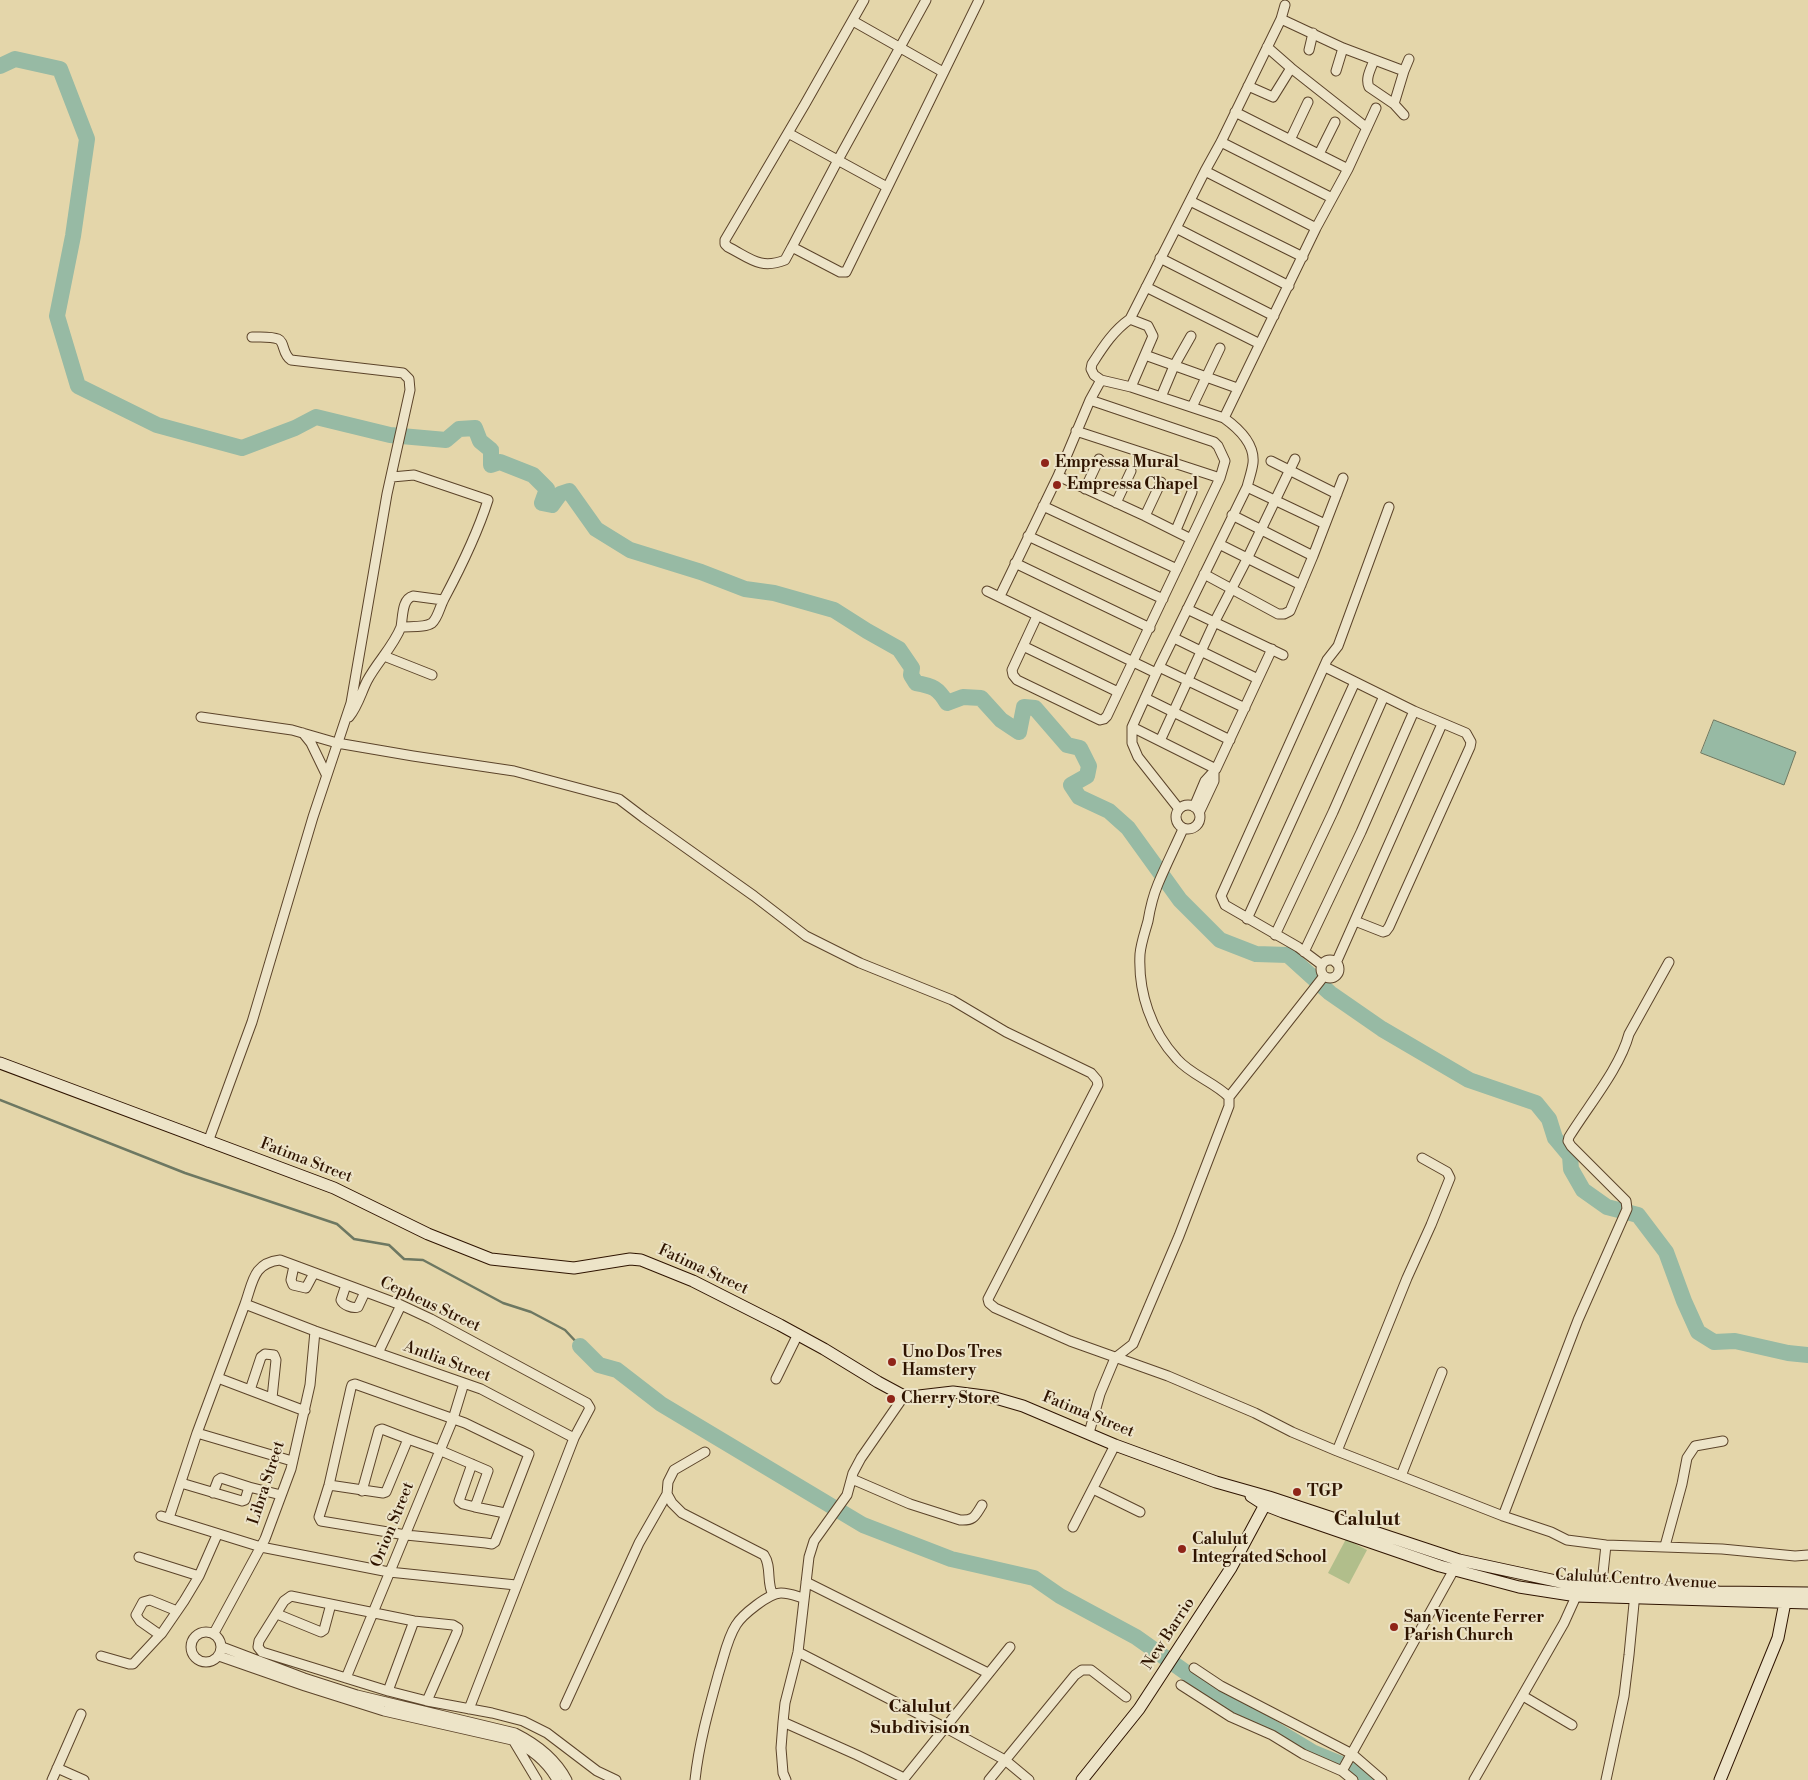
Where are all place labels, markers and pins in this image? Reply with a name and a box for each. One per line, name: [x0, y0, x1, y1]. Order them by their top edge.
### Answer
place label: Empressa Mural: [1055, 453, 1179, 473]
marker: Empressa Mural: [1039, 457, 1051, 469]
place label: Empressa Chapel: [1067, 475, 1198, 495]
marker: Empressa Chapel: [1051, 479, 1063, 491]
place label: Uno Dos Tres Hamstery: [902, 1343, 1002, 1381]
marker: Uno Dos Tres Hamstery: [886, 1356, 898, 1368]
place label: Cherry Store: [901, 1389, 999, 1409]
marker: Cherry Store: [885, 1393, 897, 1405]
place label: TGP: [1307, 1482, 1342, 1502]
marker: TGP: [1291, 1486, 1303, 1498]
place label: Calulut Integrated School: [1192, 1530, 1327, 1568]
marker: Calulut Integrated School: [1176, 1543, 1188, 1555]
place label: San Vicente Ferrer Parish Church: [1404, 1608, 1544, 1646]
marker: San Vicente Ferrer Parish Church: [1388, 1621, 1400, 1633]

